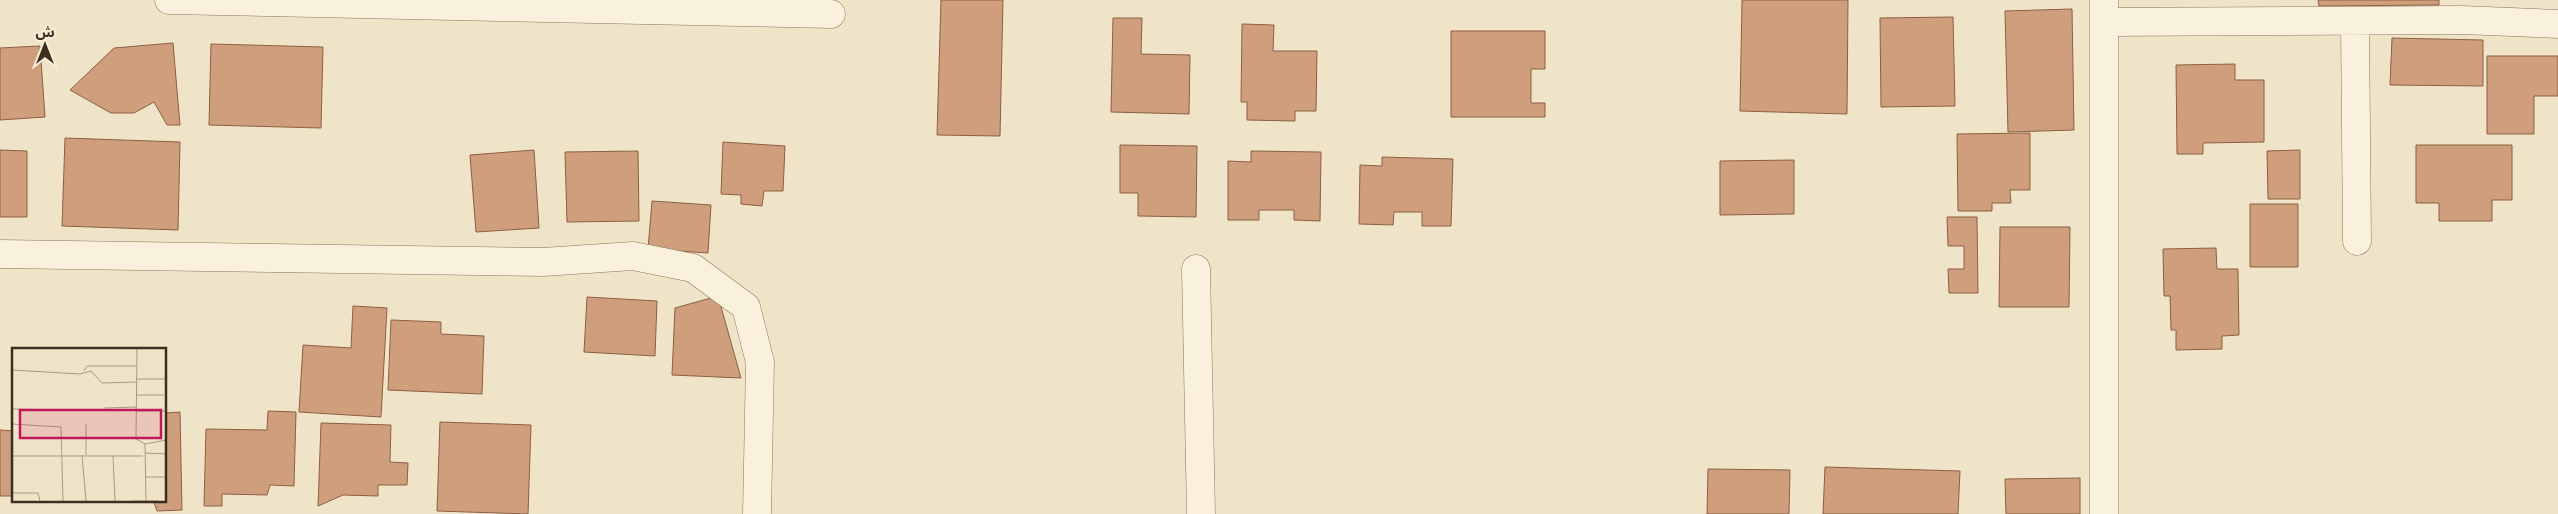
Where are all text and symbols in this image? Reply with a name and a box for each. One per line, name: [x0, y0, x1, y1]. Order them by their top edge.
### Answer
north arrow: [20, 20, 70, 70]
text: ش: [35, 22, 55, 41]
inset map: [12, 348, 166, 502]

